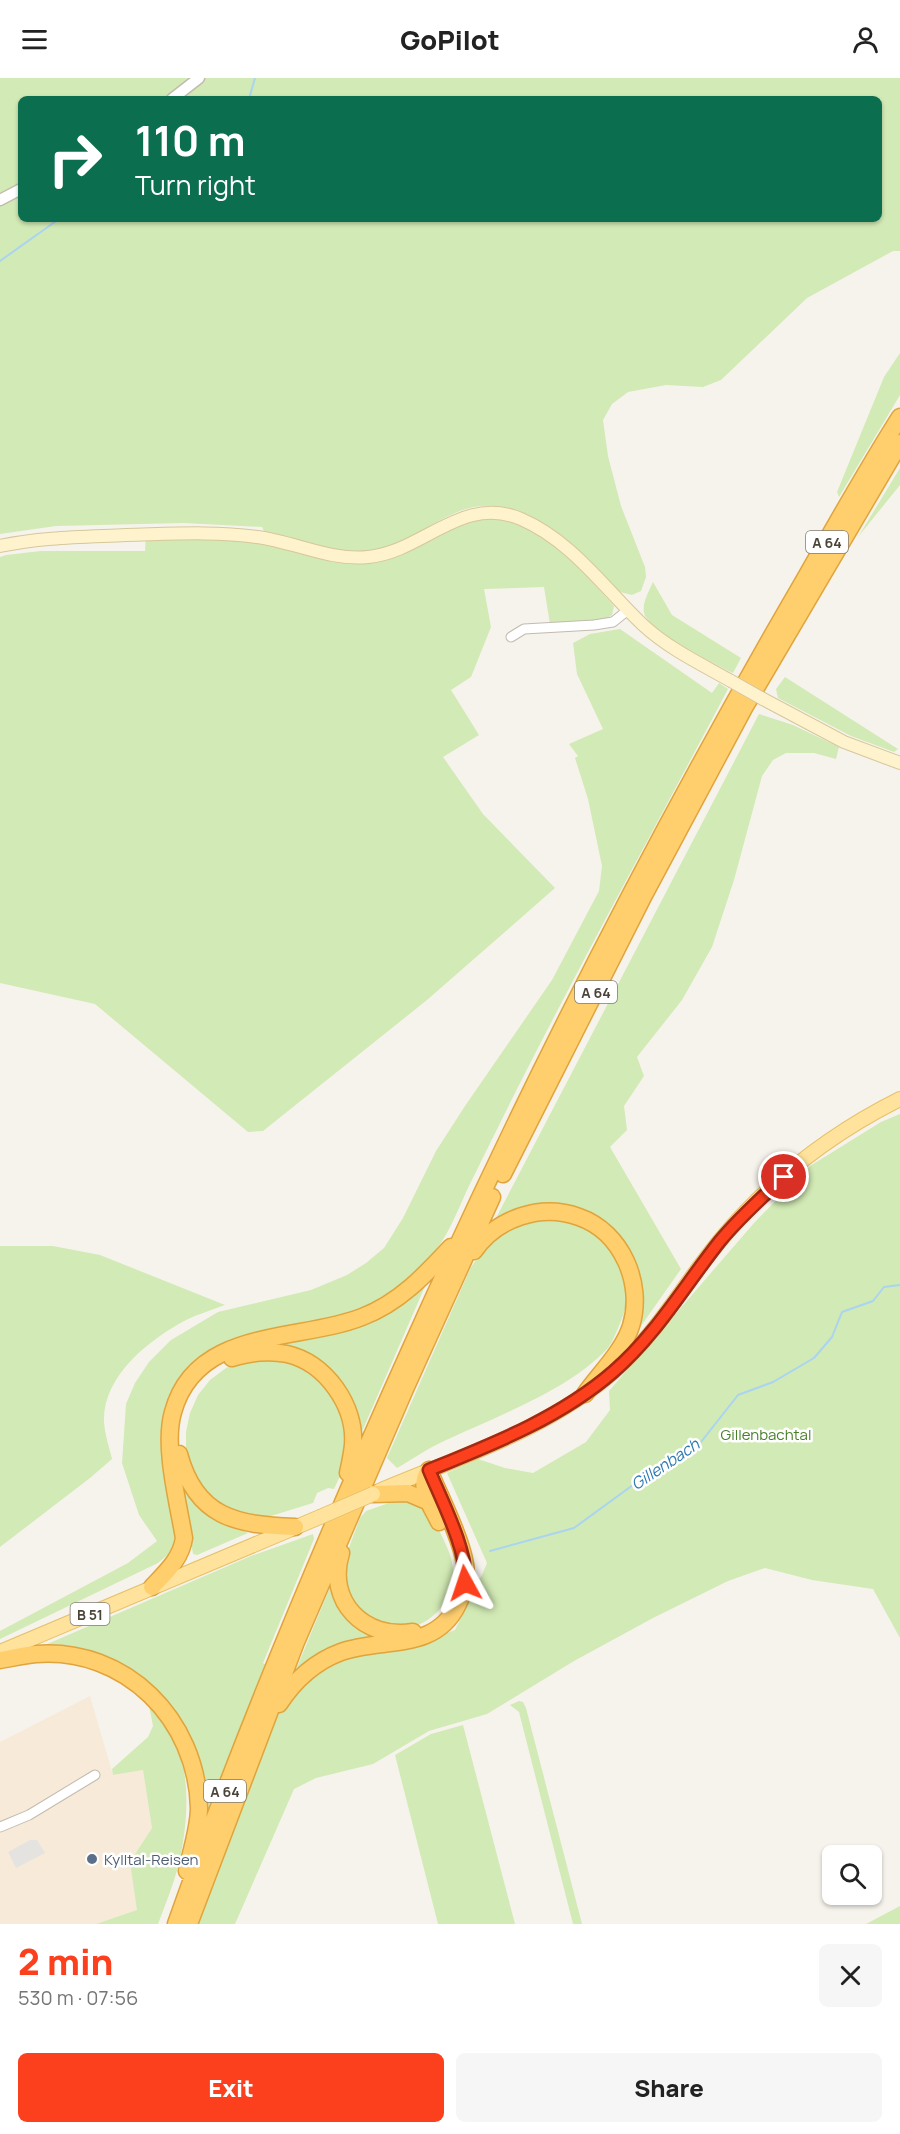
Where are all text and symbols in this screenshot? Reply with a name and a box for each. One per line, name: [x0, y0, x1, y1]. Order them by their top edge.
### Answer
text: GoPilot: [400, 21, 500, 58]
icon: menu: [18, 23, 51, 56]
icon: person: [849, 23, 882, 56]
text: 110 m: [135, 111, 246, 169]
icon: right: [36, 120, 114, 198]
text: Turn right: [135, 166, 256, 203]
road number: A 64: [806, 531, 848, 553]
road number: A 64: [575, 981, 617, 1003]
pin: [758, 1151, 809, 1202]
icon: arrive: [767, 1160, 800, 1193]
park label: Gillenbachtal: [721, 1424, 811, 1445]
water label: Gillenbach: [627, 1433, 704, 1495]
position arrow: [433, 1551, 497, 1615]
road number: B 51: [70, 1603, 110, 1625]
road number: A 64: [204, 1780, 246, 1802]
map controls: [822, 1845, 882, 1905]
button: search: [822, 1845, 882, 1905]
place label: Kylltal-Reisen: [104, 1849, 198, 1870]
marker: Kylltal-Reisen: [85, 1852, 99, 1866]
text: 2 min: [18, 1937, 113, 1986]
button: close: [819, 1944, 882, 2007]
text: 530 m · 07:56: [18, 1984, 138, 2011]
button: Exit: [18, 2053, 444, 2122]
button: Share: [456, 2053, 882, 2122]

